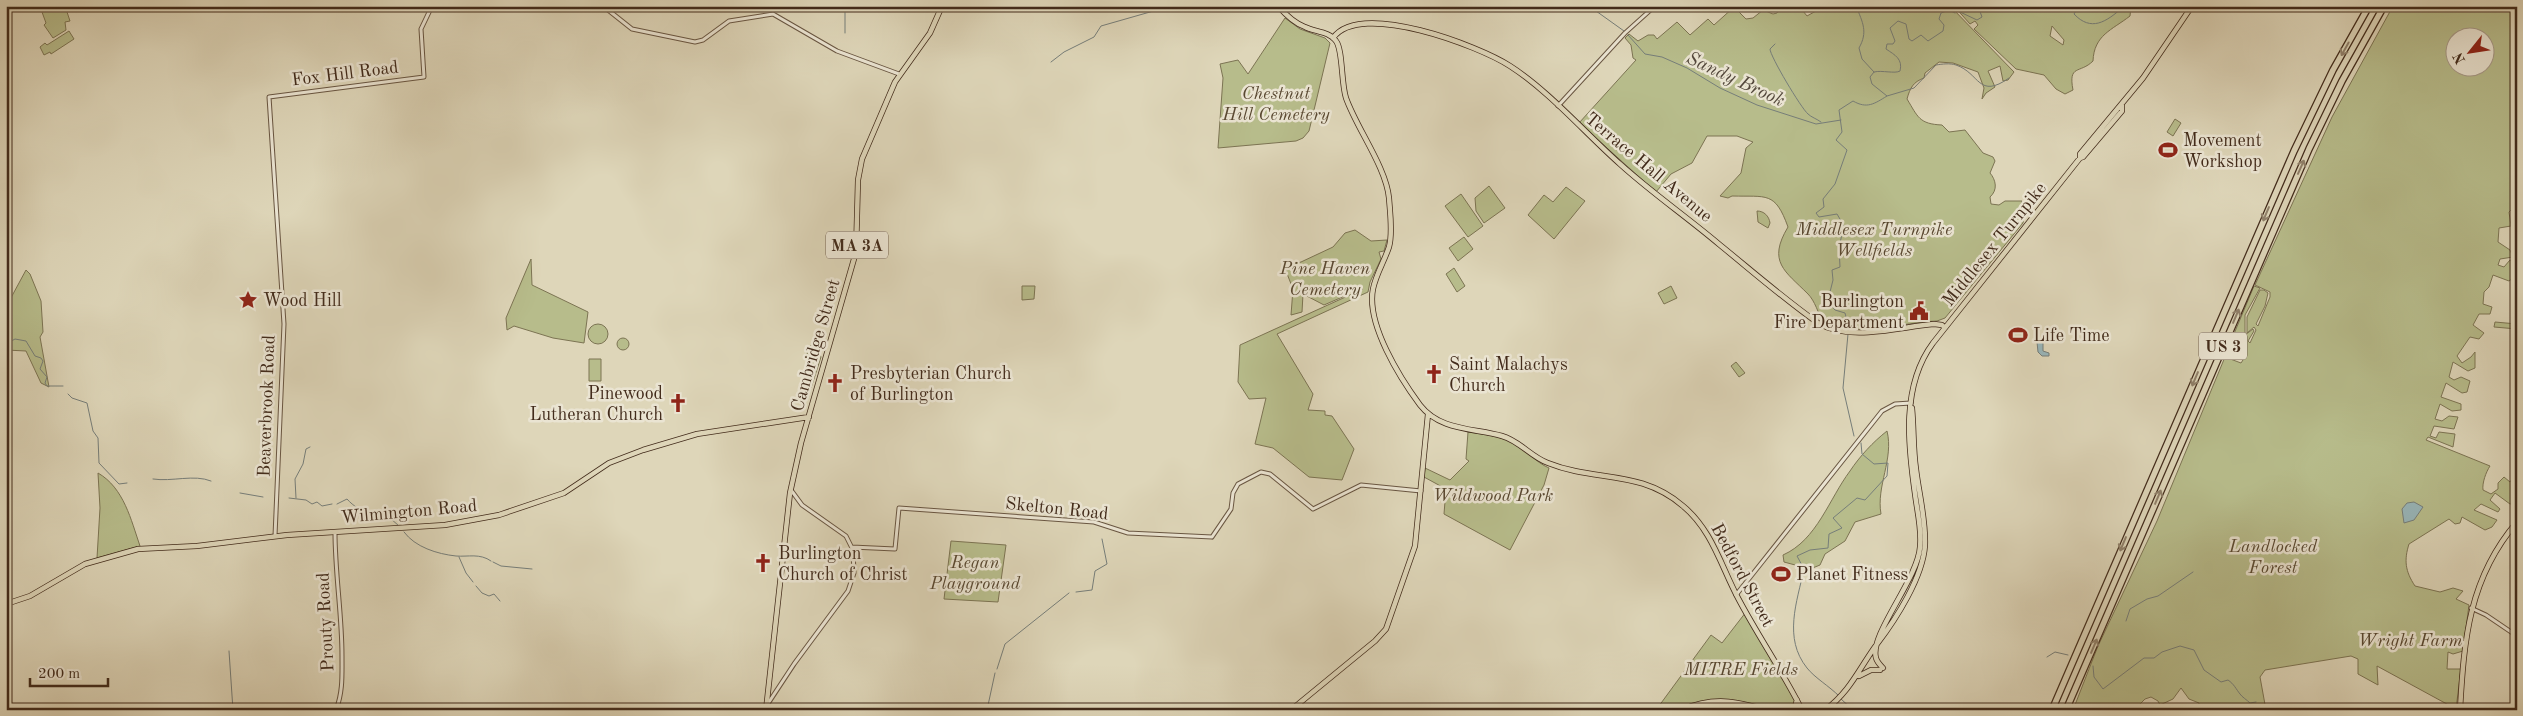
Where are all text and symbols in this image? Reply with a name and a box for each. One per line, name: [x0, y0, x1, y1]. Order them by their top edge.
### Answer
north arrow: [2446, 28, 2496, 78]
one-way arrow: [2340, 41, 2350, 56]
water label: Sandy Brook: [1683, 49, 1787, 111]
text: N: [2451, 50, 2468, 66]
street label: Fox Hill Road: [291, 58, 400, 89]
park label: Chestnut Hill Cemetery: [1221, 85, 1330, 124]
street label: Terrace Hall Avenue: [1581, 110, 1715, 226]
place label: Movement Workshop: [2183, 132, 2262, 171]
sports icon: Movement Workshop: [2157, 139, 2179, 161]
one-way arrow: [2297, 160, 2306, 175]
street label: Middlesex Turnpike: [1939, 179, 2050, 310]
one-way arrow: [2261, 206, 2271, 221]
park label: Middlesex Turnpike Wellfields: [1795, 221, 1952, 260]
road number: MA 3A: [826, 232, 888, 258]
park label: Pine Haven Cemetery: [1279, 260, 1370, 299]
street label: Cambridge Street: [788, 277, 843, 414]
place icon: Wood Hill: [237, 289, 259, 311]
place label: Wood Hill: [263, 292, 342, 310]
place label: Burlington Fire Department: [1773, 293, 1904, 332]
public building icon: Burlington Fire Department: [1908, 300, 1930, 322]
one-way arrow: [2232, 309, 2242, 324]
sports icon: Life Time: [2007, 324, 2029, 346]
place label: Life Time: [2033, 327, 2109, 345]
road number: US 3: [2199, 332, 2247, 360]
street label: Beaverbrook Road: [256, 335, 278, 477]
place label: Saint Malachys Church: [1449, 356, 1568, 395]
church icon: Saint Malachys Church: [1423, 363, 1445, 385]
place label: Presbyterian Church of Burlington: [850, 365, 1012, 404]
one-way arrow: [2189, 371, 2199, 386]
church icon: Presbyterian Church of Burlington: [824, 372, 846, 394]
place label: Pinewood Lutheran Church: [529, 385, 663, 424]
church icon: Pinewood Lutheran Church: [667, 392, 689, 414]
park label: Wildwood Park: [1433, 487, 1554, 505]
one-way arrow: [2154, 490, 2164, 505]
street label: Skelton Road: [1004, 495, 1109, 523]
street label: Wilmington Road: [340, 497, 478, 527]
street label: Bedford Street: [1707, 521, 1777, 630]
one-way arrow: [2118, 536, 2128, 551]
park label: Landlocked Forest: [2228, 538, 2318, 577]
place label: Burlington Church of Christ: [778, 545, 908, 584]
church icon: Burlington Church of Christ: [752, 552, 774, 574]
park label: Regan Playground: [929, 554, 1021, 593]
sports icon: Planet Fitness: [1770, 563, 1792, 585]
place label: Planet Fitness: [1796, 566, 1908, 584]
street label: Prouty Road: [314, 572, 338, 672]
park label: Wright Farm: [2358, 632, 2463, 650]
one-way arrow: [2089, 639, 2099, 654]
scale bar: [30, 656, 108, 688]
park label: MITRE Fields: [1683, 661, 1799, 679]
text: 200 m: [38, 667, 80, 682]

